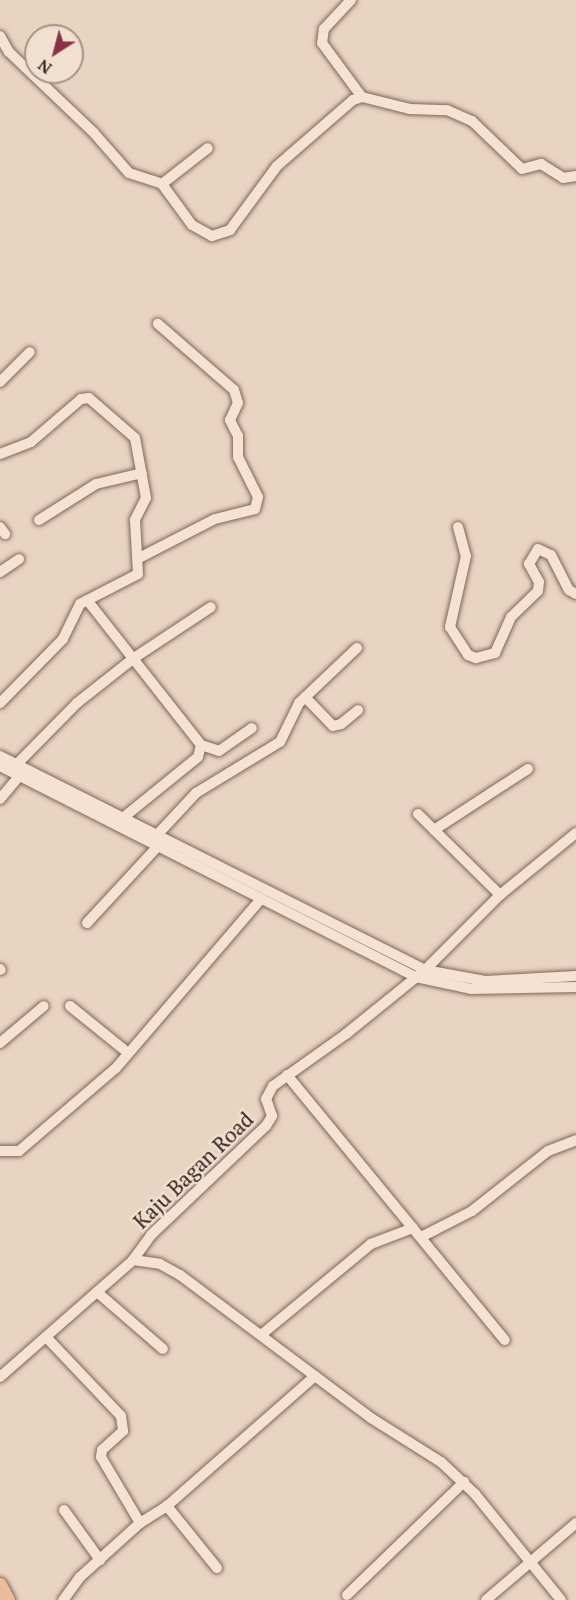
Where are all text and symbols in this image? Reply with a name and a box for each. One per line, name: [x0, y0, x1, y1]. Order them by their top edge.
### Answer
north arrow: [24, 24, 84, 84]
text: N: [33, 54, 56, 79]
street label: Kaju Bagan Road: [128, 1106, 258, 1234]

